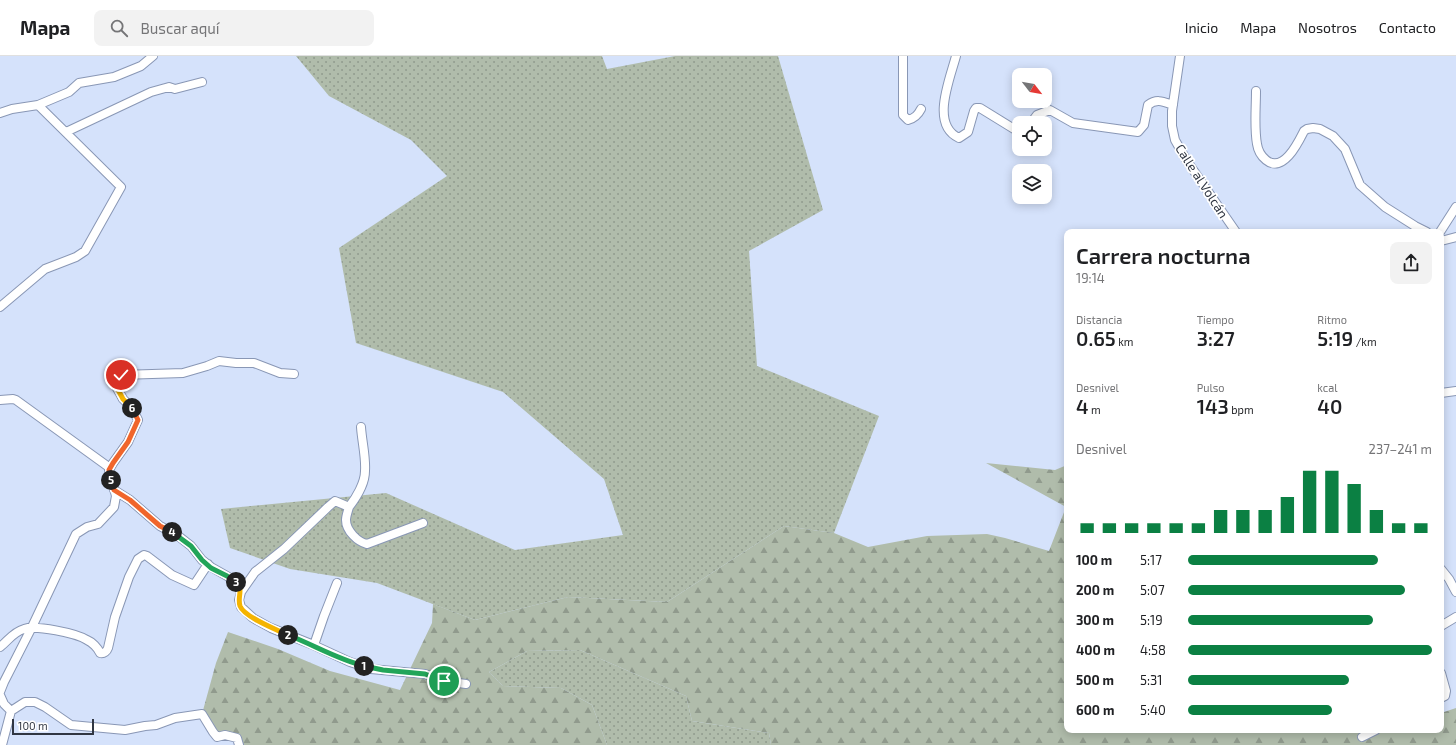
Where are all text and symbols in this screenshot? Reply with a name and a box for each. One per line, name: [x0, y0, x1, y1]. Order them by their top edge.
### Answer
search box: [94, 10, 374, 46]
text: Mapa: [20, 16, 70, 39]
icon: search: [108, 17, 130, 39]
text: Buscar aquí: [140, 19, 220, 37]
text: Inicio: [1185, 19, 1218, 36]
text: Mapa: [1240, 19, 1276, 36]
text: Nosotros: [1298, 19, 1357, 36]
text: Contacto: [1379, 19, 1436, 36]
north arrow: [1012, 68, 1052, 108]
map controls: [1012, 68, 1052, 204]
button: locate: [1012, 116, 1052, 156]
street label: Calle al Volcán: [1172, 141, 1232, 221]
button: layers: [1012, 164, 1052, 204]
text: Carrera nocturna: [1076, 242, 1251, 268]
button: share: [1390, 242, 1432, 284]
text: 19:14: [1076, 270, 1105, 286]
text: Distancia: [1076, 313, 1122, 326]
text: Tiempo: [1197, 313, 1234, 326]
text: Ritmo: [1317, 313, 1347, 326]
text: 0.65: [1076, 326, 1116, 350]
text: 3:27: [1197, 326, 1235, 350]
text: 5:19: [1317, 326, 1353, 350]
text: km: [1116, 335, 1133, 348]
text: /km: [1353, 335, 1377, 348]
pin: [104, 358, 138, 392]
icon: check: [110, 364, 132, 386]
text: Desnivel: [1076, 381, 1119, 394]
text: Pulso: [1197, 381, 1225, 394]
text: kcal: [1317, 381, 1337, 394]
text: 4: [1076, 394, 1089, 418]
text: 143: [1197, 394, 1229, 418]
text: 40: [1317, 394, 1342, 418]
pin: 6: [122, 398, 142, 418]
text: 6: [129, 401, 135, 414]
text: m: [1089, 403, 1101, 416]
text: bpm: [1229, 403, 1254, 416]
text: Desnivel: [1076, 441, 1127, 457]
text: 237–241 m: [1369, 441, 1432, 457]
pin: 5: [101, 470, 121, 490]
text: 5: [108, 473, 114, 486]
pin: 4: [162, 522, 182, 542]
text: 4: [168, 525, 176, 538]
text: 100 m: [1076, 552, 1112, 568]
text: 5:17: [1140, 552, 1162, 568]
pin: 3: [226, 572, 246, 592]
text: 3: [233, 575, 239, 588]
text: 200 m: [1076, 582, 1114, 598]
text: 5:07: [1140, 582, 1165, 598]
text: 300 m: [1076, 612, 1114, 628]
text: 5:19: [1140, 612, 1163, 628]
pin: 2: [278, 625, 298, 645]
text: 2: [285, 628, 291, 641]
text: 400 m: [1076, 642, 1115, 658]
text: 4:58: [1140, 642, 1166, 658]
pin: 1: [354, 656, 374, 676]
text: 1: [362, 659, 366, 672]
pin: [427, 664, 461, 698]
icon: arrive: [433, 670, 455, 692]
text: 500 m: [1076, 672, 1114, 688]
text: 5:31: [1140, 672, 1162, 688]
text: 600 m: [1076, 702, 1114, 718]
text: 5:40: [1140, 702, 1166, 718]
scale bar: [12, 717, 94, 736]
text: 100 m: [18, 719, 48, 732]

